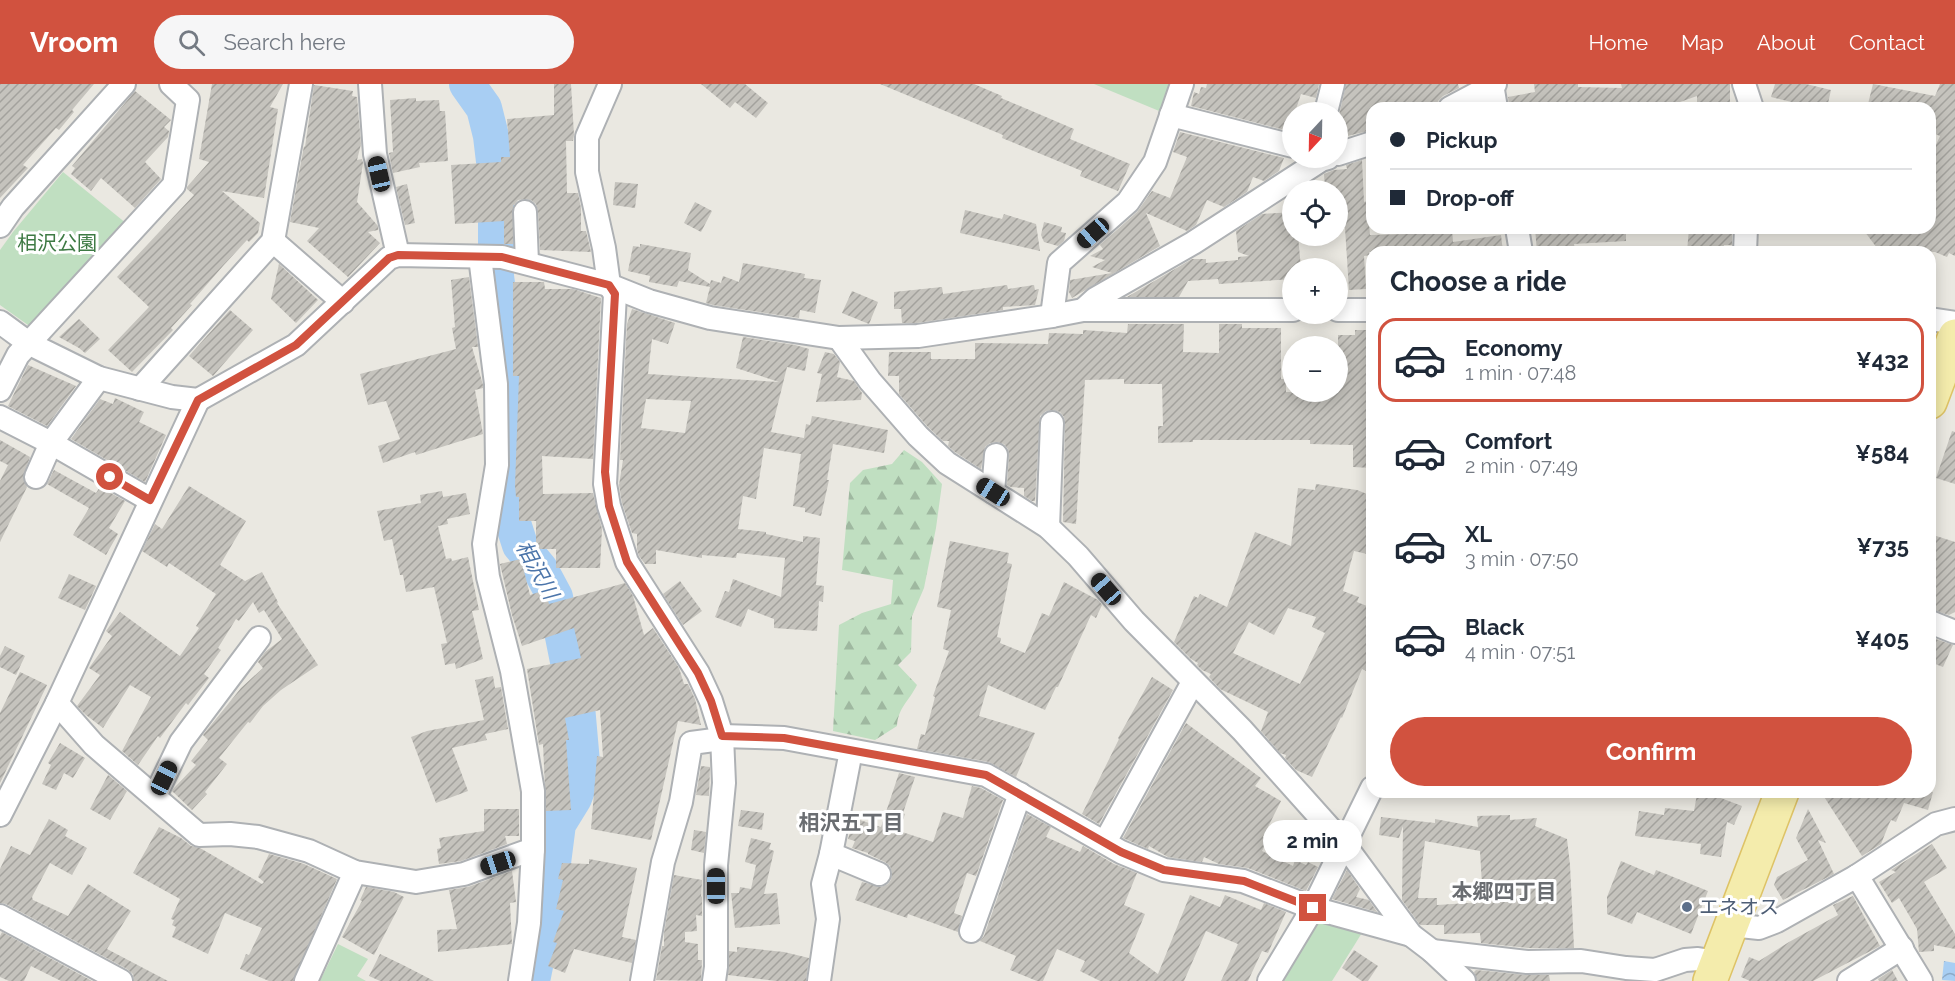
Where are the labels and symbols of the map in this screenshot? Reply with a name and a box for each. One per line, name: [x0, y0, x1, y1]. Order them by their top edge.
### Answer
north arrow: [1282, 102, 1348, 168]
car: [366, 154, 392, 194]
car: [1074, 214, 1112, 252]
park label: 相沢公園: [17, 231, 97, 255]
route start: [96, 463, 123, 490]
car: [973, 475, 1013, 509]
water label: 相沢川: [511, 536, 565, 605]
car: [1087, 570, 1125, 608]
car: [148, 758, 180, 798]
district label: 相沢五丁目: [799, 810, 904, 835]
callout: 2 min: [1264, 821, 1362, 863]
car: [478, 849, 518, 877]
car: [707, 868, 725, 904]
district label: 本郷四丁目: [1452, 879, 1557, 904]
route end: [1299, 894, 1326, 921]
place label: エネオス: [1699, 895, 1779, 919]
marker: エネオス: [1680, 900, 1694, 914]

